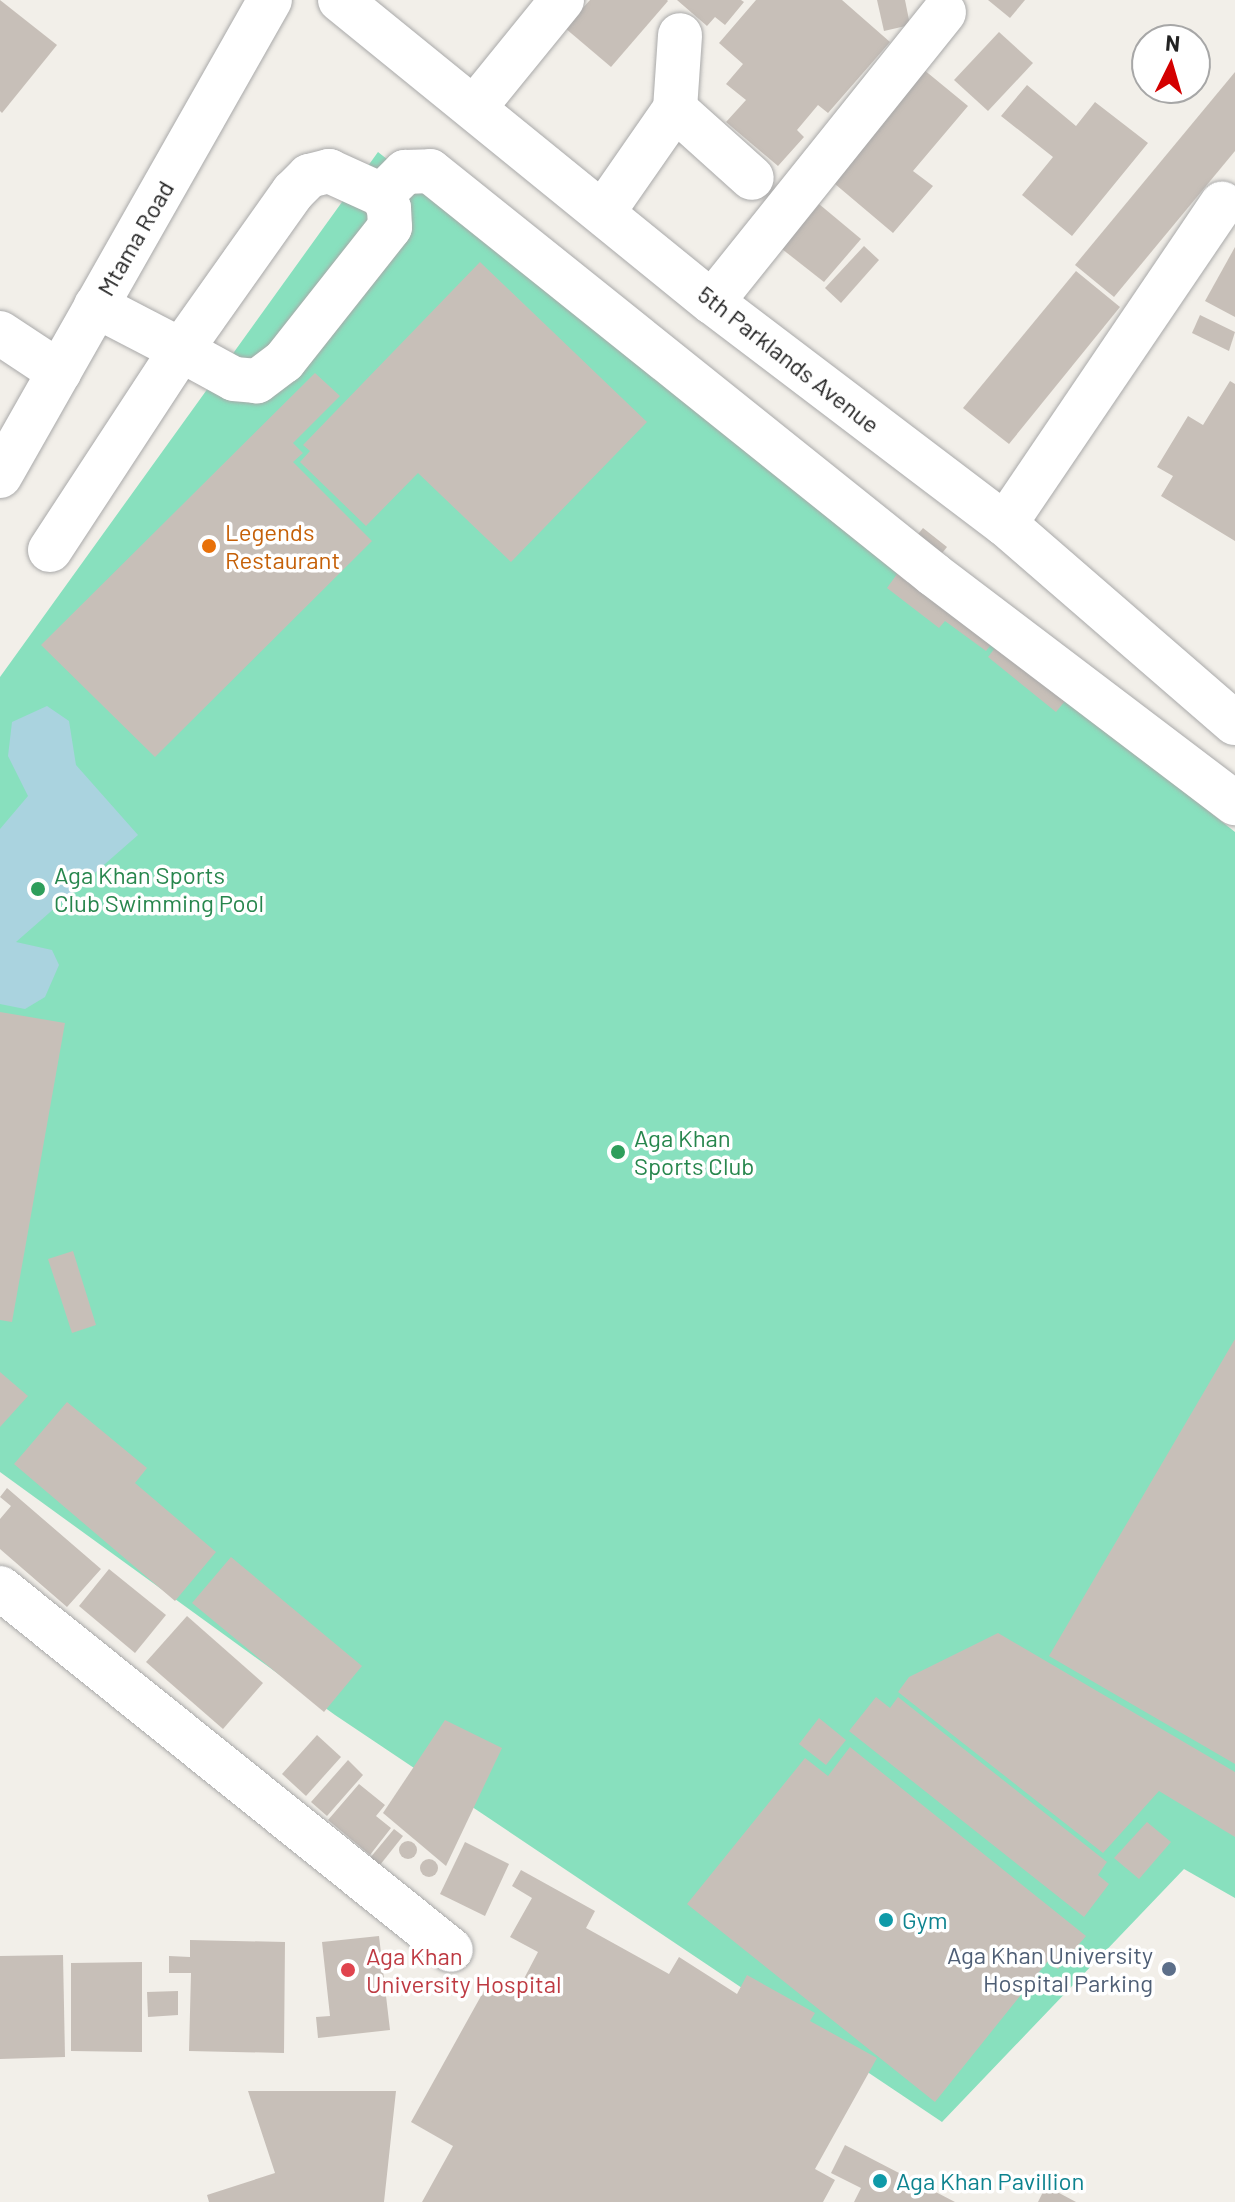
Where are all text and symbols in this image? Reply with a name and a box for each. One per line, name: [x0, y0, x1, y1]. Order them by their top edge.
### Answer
north arrow: [1131, 24, 1211, 104]
text: N: [1164, 28, 1181, 56]
street label: Mtama Road: [90, 175, 180, 301]
street label: 5th Parklands Avenue: [693, 279, 885, 439]
place label: Legends Restaurant: [225, 518, 340, 574]
marker: Legends Restaurant: [200, 537, 218, 555]
place label: Aga Khan Sports Club Swimming Pool: [54, 861, 264, 917]
marker: Aga Khan Sports Club Swimming Pool: [29, 880, 47, 898]
place label: Aga Khan Sports Club: [634, 1124, 754, 1180]
marker: Aga Khan Sports Club: [609, 1143, 627, 1161]
place label: Gym: [902, 1906, 948, 1934]
marker: Gym: [877, 1911, 895, 1929]
place label: Aga Khan University Hospital Parking: [947, 1941, 1153, 1997]
place label: Aga Khan University Hospital: [366, 1942, 562, 1998]
marker: Aga Khan University Hospital: [337, 1959, 359, 1981]
marker: Aga Khan University Hospital Parking: [1160, 1960, 1178, 1978]
place label: Aga Khan Pavillion: [896, 2167, 1085, 2195]
marker: Aga Khan Pavillion: [871, 2172, 889, 2190]

